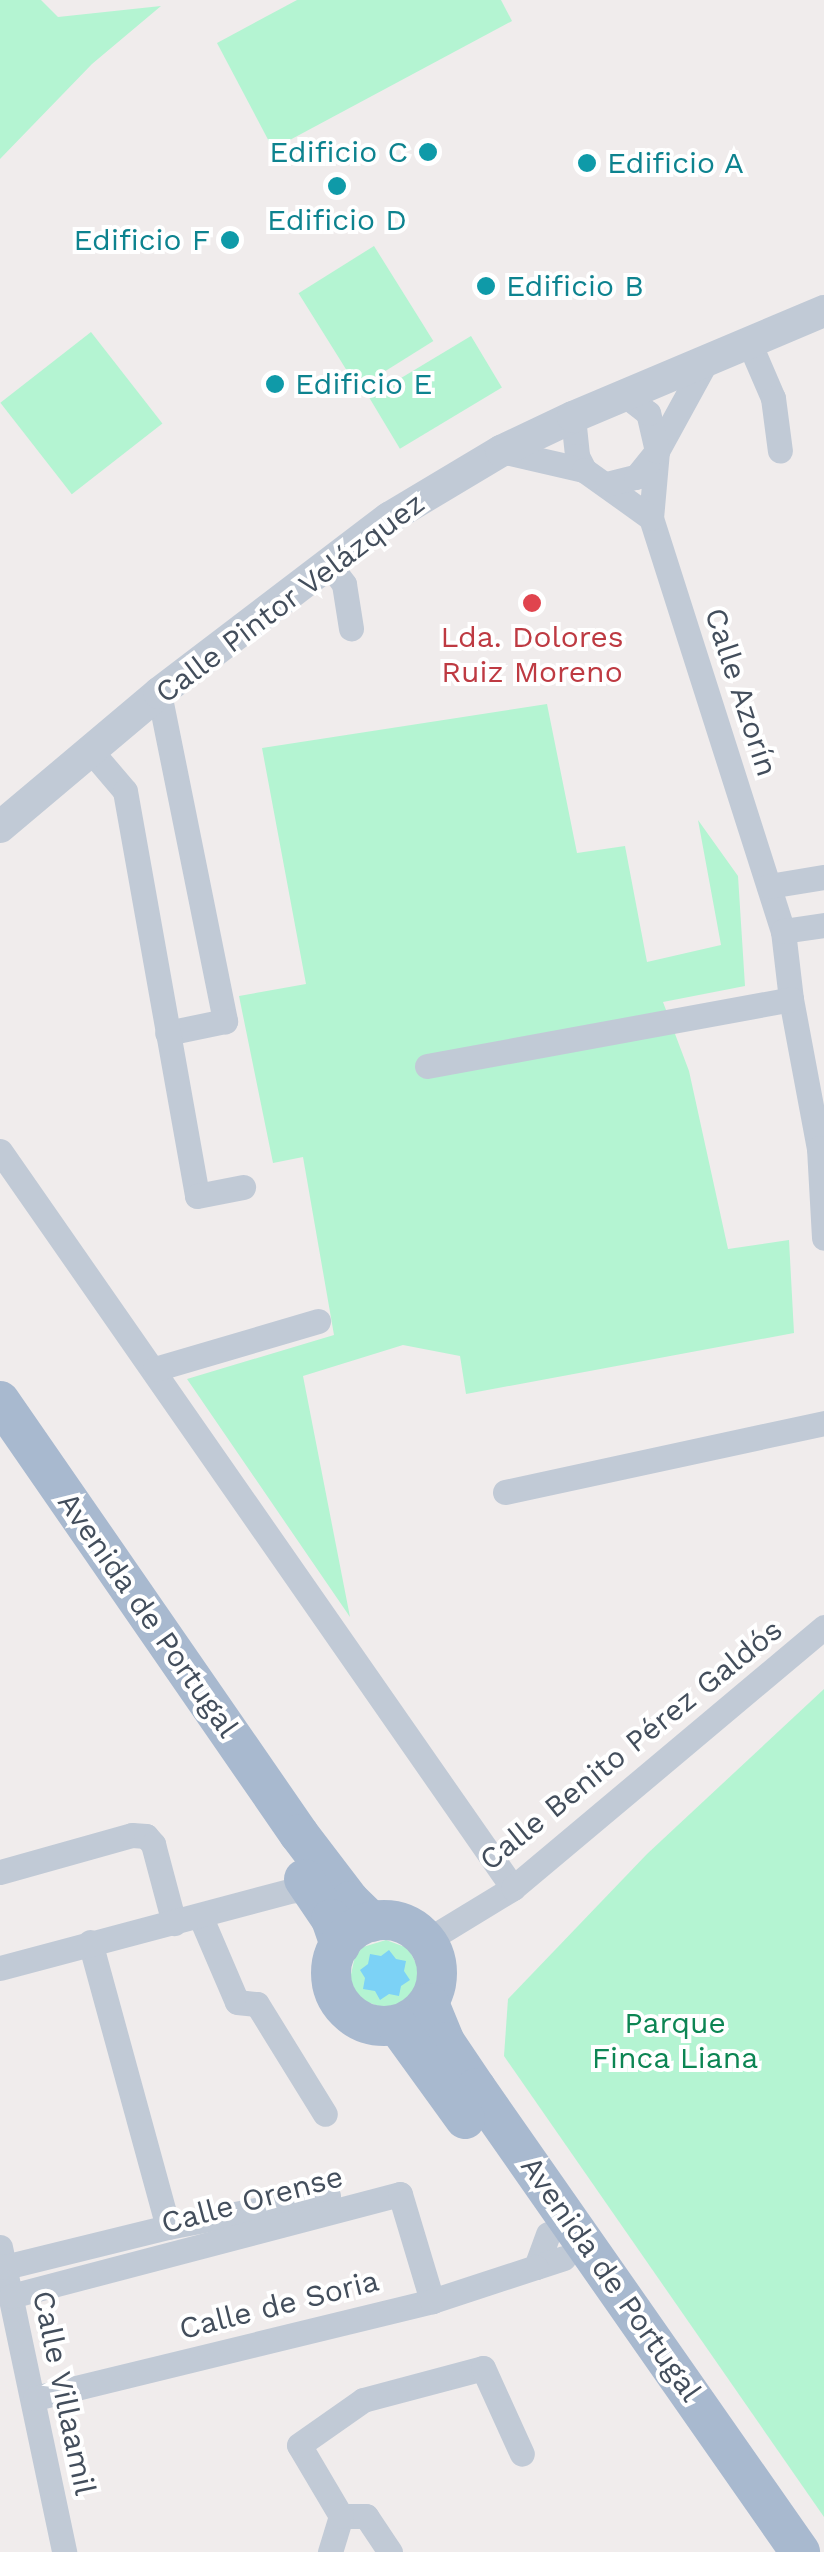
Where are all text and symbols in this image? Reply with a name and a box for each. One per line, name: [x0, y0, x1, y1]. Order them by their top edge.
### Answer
place label: Edificio C: [269, 134, 408, 170]
marker: Edificio C: [417, 141, 439, 163]
place label: Edificio A: [607, 145, 745, 181]
marker: Edificio A: [576, 152, 598, 174]
marker: Edificio D: [326, 175, 348, 197]
place label: Edificio D: [267, 202, 407, 238]
place label: Edificio F: [74, 222, 210, 258]
marker: Edificio F: [219, 229, 241, 251]
place label: Edificio B: [506, 268, 644, 304]
marker: Edificio B: [475, 275, 497, 297]
place label: Edificio E: [295, 366, 432, 402]
marker: Edificio E: [264, 373, 286, 395]
street label: Calle Pintor Velázquez: [148, 485, 432, 711]
marker: Lda. Dolores Ruiz Moreno: [521, 592, 543, 614]
street label: Calle Azorín: [697, 603, 785, 781]
place label: Lda. Dolores Ruiz Moreno: [440, 619, 624, 690]
street label: Avenida de Portugal: [50, 1485, 246, 1745]
street label: Calle Benito Pérez Galdós: [472, 1612, 790, 1878]
park label: Parque Finca Liana: [591, 2005, 759, 2076]
street label: Avenida de Portugal: [513, 2149, 709, 2409]
street label: Calle Orense: [157, 2158, 347, 2242]
street label: Calle de Soria: [176, 2263, 382, 2347]
street label: Calle Villaamil: [25, 2287, 103, 2499]

